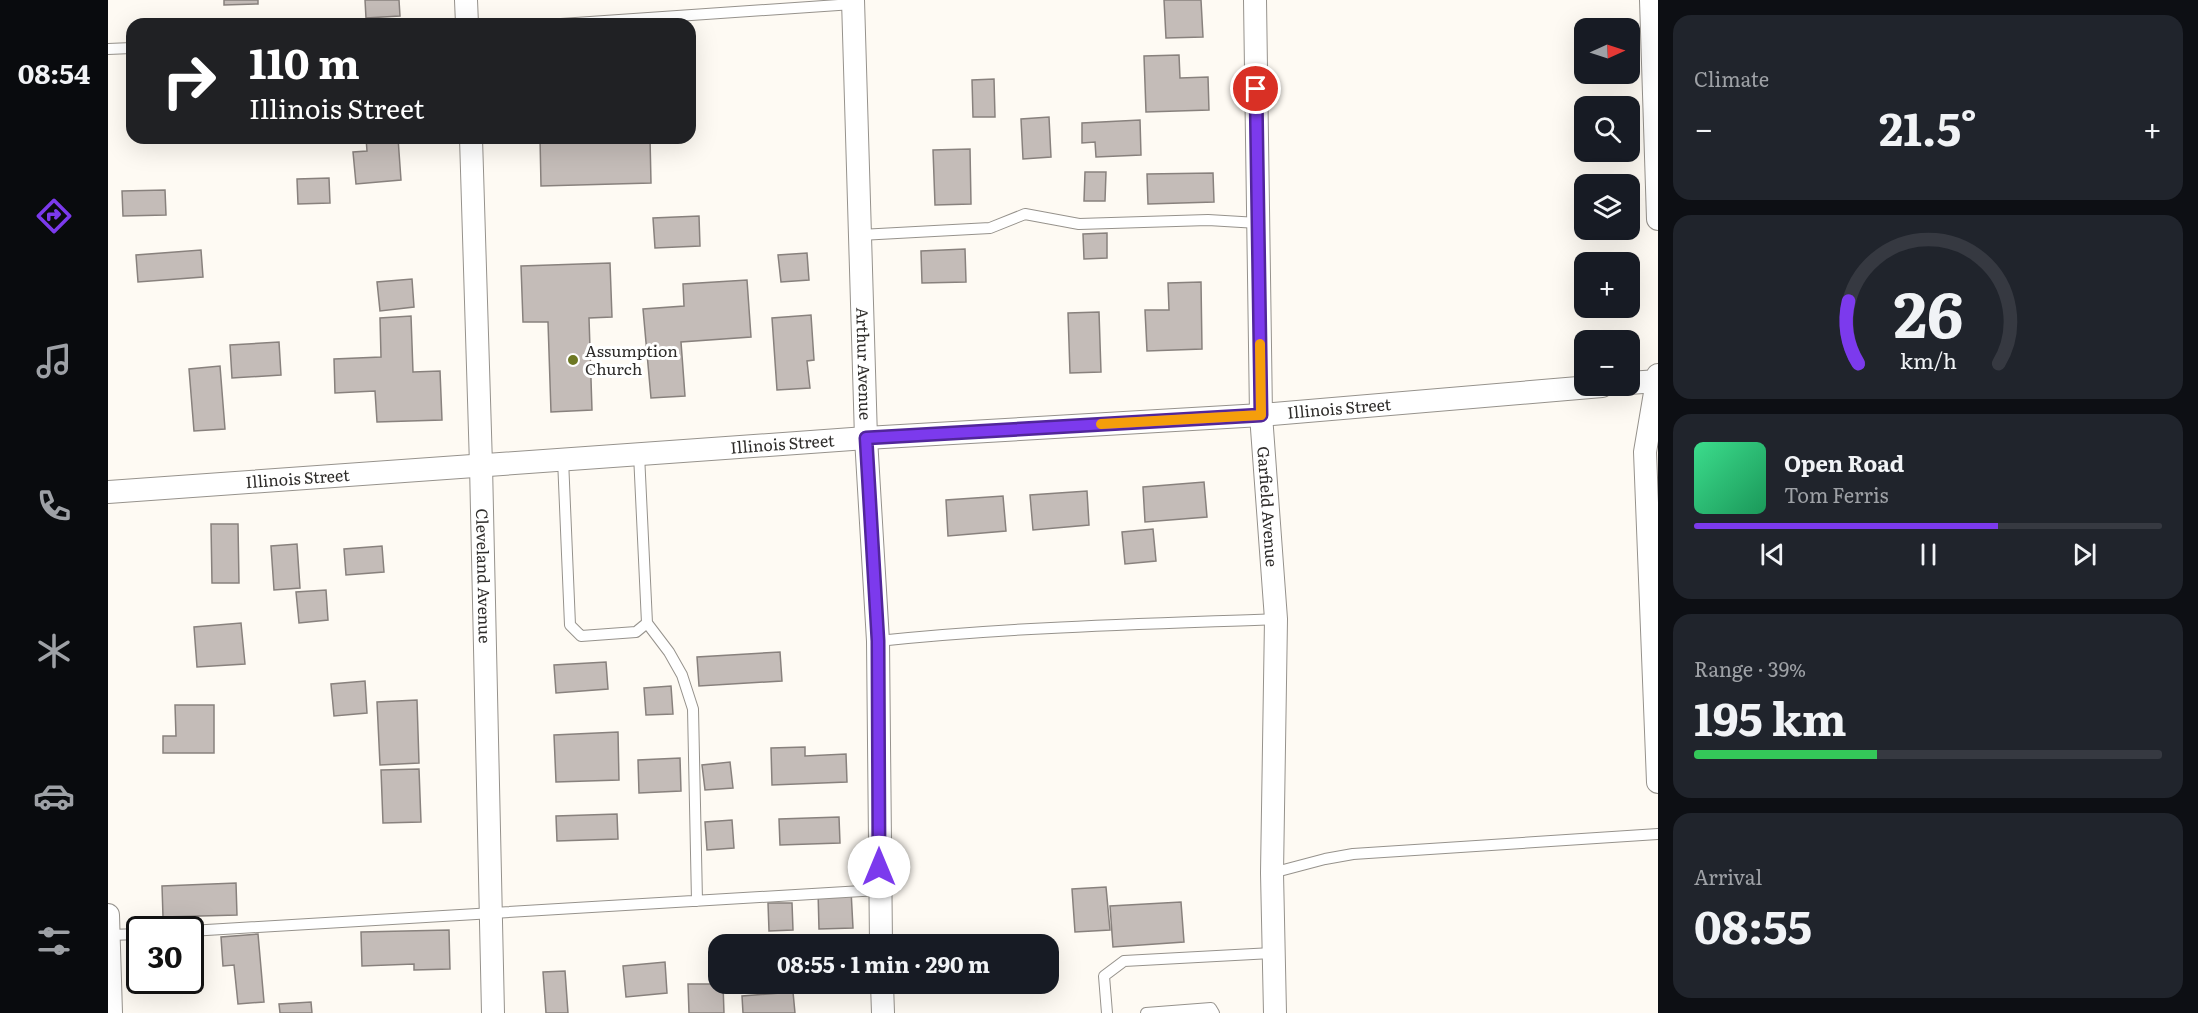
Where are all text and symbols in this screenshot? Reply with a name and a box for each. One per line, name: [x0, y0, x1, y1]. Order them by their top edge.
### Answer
north arrow: [1574, 18, 1640, 84]
map controls: [1574, 18, 1640, 396]
text: 110 m: [249, 30, 360, 92]
icon: right: [150, 42, 228, 120]
text: 08:54: [18, 52, 90, 92]
pin: [1230, 63, 1281, 114]
text: Climate: [1694, 63, 1769, 93]
icon: arrive: [1239, 72, 1272, 105]
text: Illinois Street: [249, 87, 425, 127]
text: 21.5°: [1879, 93, 1977, 160]
button: search: [1574, 96, 1640, 162]
text: −: [1694, 102, 1713, 151]
text: +: [2143, 102, 2162, 151]
button: layers: [1574, 174, 1640, 240]
icon: directions: [33, 195, 75, 237]
button: +: [1574, 252, 1640, 318]
text: 26: [1893, 265, 1963, 357]
street label: Arthur Avenue: [851, 307, 878, 421]
button: −: [1574, 330, 1640, 396]
place label: Assumption Church: [585, 338, 678, 380]
icon: music: [33, 340, 75, 382]
text: km/h: [1899, 344, 1957, 376]
marker: Assumption Church: [566, 353, 580, 367]
street label: Illinois Street: [1286, 391, 1392, 424]
street label: Illinois Street: [729, 427, 836, 459]
street label: Garfield Avenue: [1252, 445, 1285, 568]
text: Open Road: [1784, 446, 1904, 479]
street label: Illinois Street: [245, 462, 351, 493]
text: Tom Ferris: [1784, 479, 1889, 509]
icon: phone: [33, 485, 75, 527]
street label: Cleveland Avenue: [471, 508, 498, 644]
icon: previous: [1756, 538, 1789, 571]
icon: pause: [1912, 538, 1945, 571]
icon: next: [2068, 538, 2101, 571]
icon: climate: [33, 630, 75, 672]
text: Range · 39%: [1694, 653, 1806, 683]
text: 195 km: [1694, 683, 1847, 750]
icon: car: [33, 775, 75, 817]
position arrow: [847, 835, 911, 899]
text: Arrival: [1694, 861, 1762, 891]
text: 08:55: [1694, 891, 1812, 958]
speed limit sign: 30: [126, 916, 204, 994]
icon: filters: [33, 920, 75, 962]
text: 08:55 · 1 min · 290 m: [777, 947, 990, 980]

